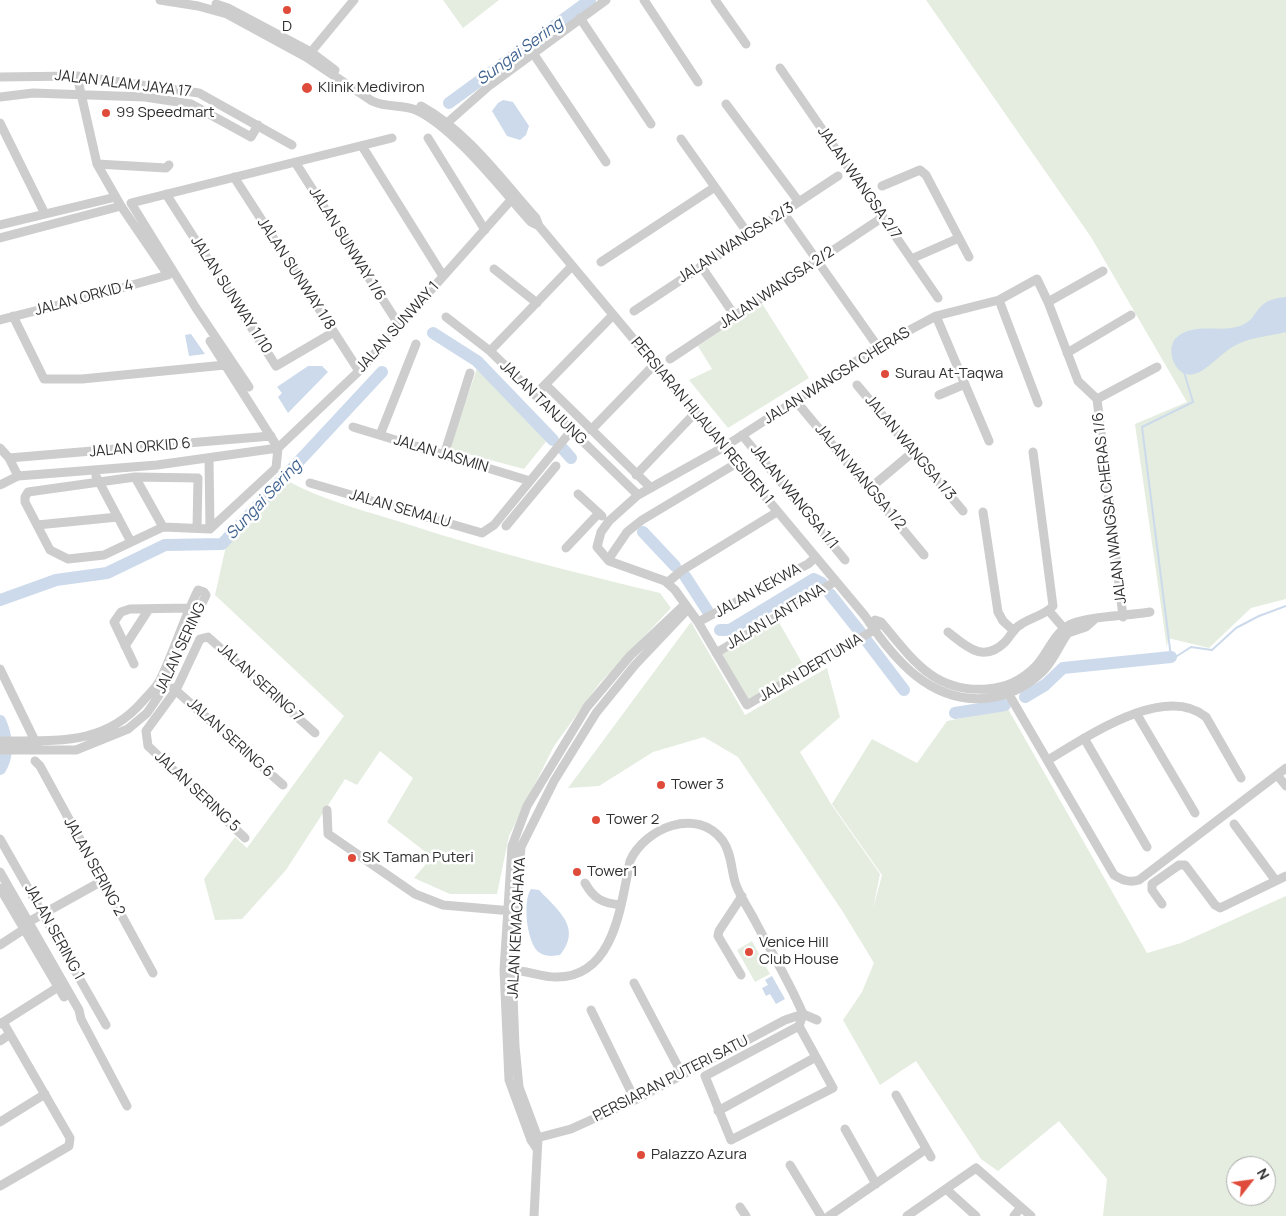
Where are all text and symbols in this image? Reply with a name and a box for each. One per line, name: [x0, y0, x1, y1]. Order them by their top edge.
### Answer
marker: D: [281, 4, 293, 16]
water label: Sungai Sering: [473, 14, 567, 90]
place label: D: [282, 18, 292, 36]
street label: JALAN ALAM JAYA 17: [54, 67, 192, 101]
place label: Klinik Mediviron: [318, 79, 425, 97]
marker: Klinik Mediviron: [300, 81, 314, 95]
place label: 99 Speedmart: [116, 104, 215, 122]
marker: 99 Speedmart: [100, 107, 112, 119]
street label: JALAN WANGSA 2/7: [813, 123, 905, 243]
street label: JALAN SUNWAY 1/6: [305, 184, 389, 304]
street label: JALAN WANGSA 2/3: [675, 199, 797, 287]
street label: JALAN SUNWAY 1/8: [253, 215, 339, 333]
street label: JALAN SUNWAY 1/10: [186, 233, 276, 357]
street label: JALAN WANGSA 2/2: [716, 243, 838, 333]
street label: JALAN ORKID 4: [33, 276, 135, 320]
street label: JALAN SUNWAY 1: [353, 278, 443, 376]
street label: JALAN WANGSA CHERAS: [761, 324, 913, 428]
street label: PERSIARAN HIJAUAN RESIDEN 1: [627, 334, 777, 508]
street label: JALAN TANJUNG: [496, 357, 590, 449]
place label: Surau At-Taqwa: [895, 365, 1003, 383]
marker: Surau At-Taqwa: [879, 368, 891, 380]
street label: JALAN WANGSA 1/3: [861, 392, 959, 504]
street label: JALAN WANGSA CHERAS 1/6: [1089, 411, 1131, 605]
street label: JALAN WANGSA 1/2: [811, 421, 909, 533]
street label: JALAN JASMIN: [391, 431, 491, 477]
street label: JALAN ORKID 6: [89, 435, 191, 461]
street label: JALAN WANGSA 1/1: [746, 441, 842, 553]
water label: Sungai Sering: [222, 456, 306, 544]
street label: JALAN SEMALU: [347, 486, 453, 532]
street label: JALAN KEKWA: [712, 560, 804, 622]
street label: JALAN LANTANA: [723, 580, 829, 654]
street label: JALAN SERING: [152, 600, 210, 696]
street label: JALAN DERTUNIA: [756, 630, 866, 706]
street label: JALAN SERING 7: [214, 640, 306, 726]
street label: JALAN SERING 6: [183, 694, 277, 782]
street label: JALAN SERING 5: [151, 748, 243, 836]
place label: Tower 3: [671, 776, 724, 794]
marker: Tower 3: [655, 779, 667, 791]
place label: Tower 2: [606, 811, 659, 829]
marker: Tower 2: [590, 814, 602, 826]
street label: JALAN SERING 2: [60, 815, 128, 919]
place label: SK Taman Puteri: [362, 849, 474, 867]
marker: SK Taman Puteri: [346, 852, 358, 864]
street label: JALAN KEMACAHAYA: [504, 857, 530, 999]
place label: Tower 1: [587, 863, 638, 881]
marker: Tower 1: [571, 866, 583, 878]
street label: JALAN SERING 1: [20, 881, 88, 983]
place label: Venice Hill Club House: [759, 934, 839, 969]
marker: Venice Hill Club House: [743, 946, 755, 958]
street label: PERSIARAN PUTERI SATU: [590, 1032, 752, 1126]
place label: Palazzo Azura: [651, 1146, 747, 1164]
marker: Palazzo Azura: [635, 1149, 647, 1161]
north arrow: [1226, 1156, 1276, 1206]
text: N: [1253, 1165, 1274, 1183]

